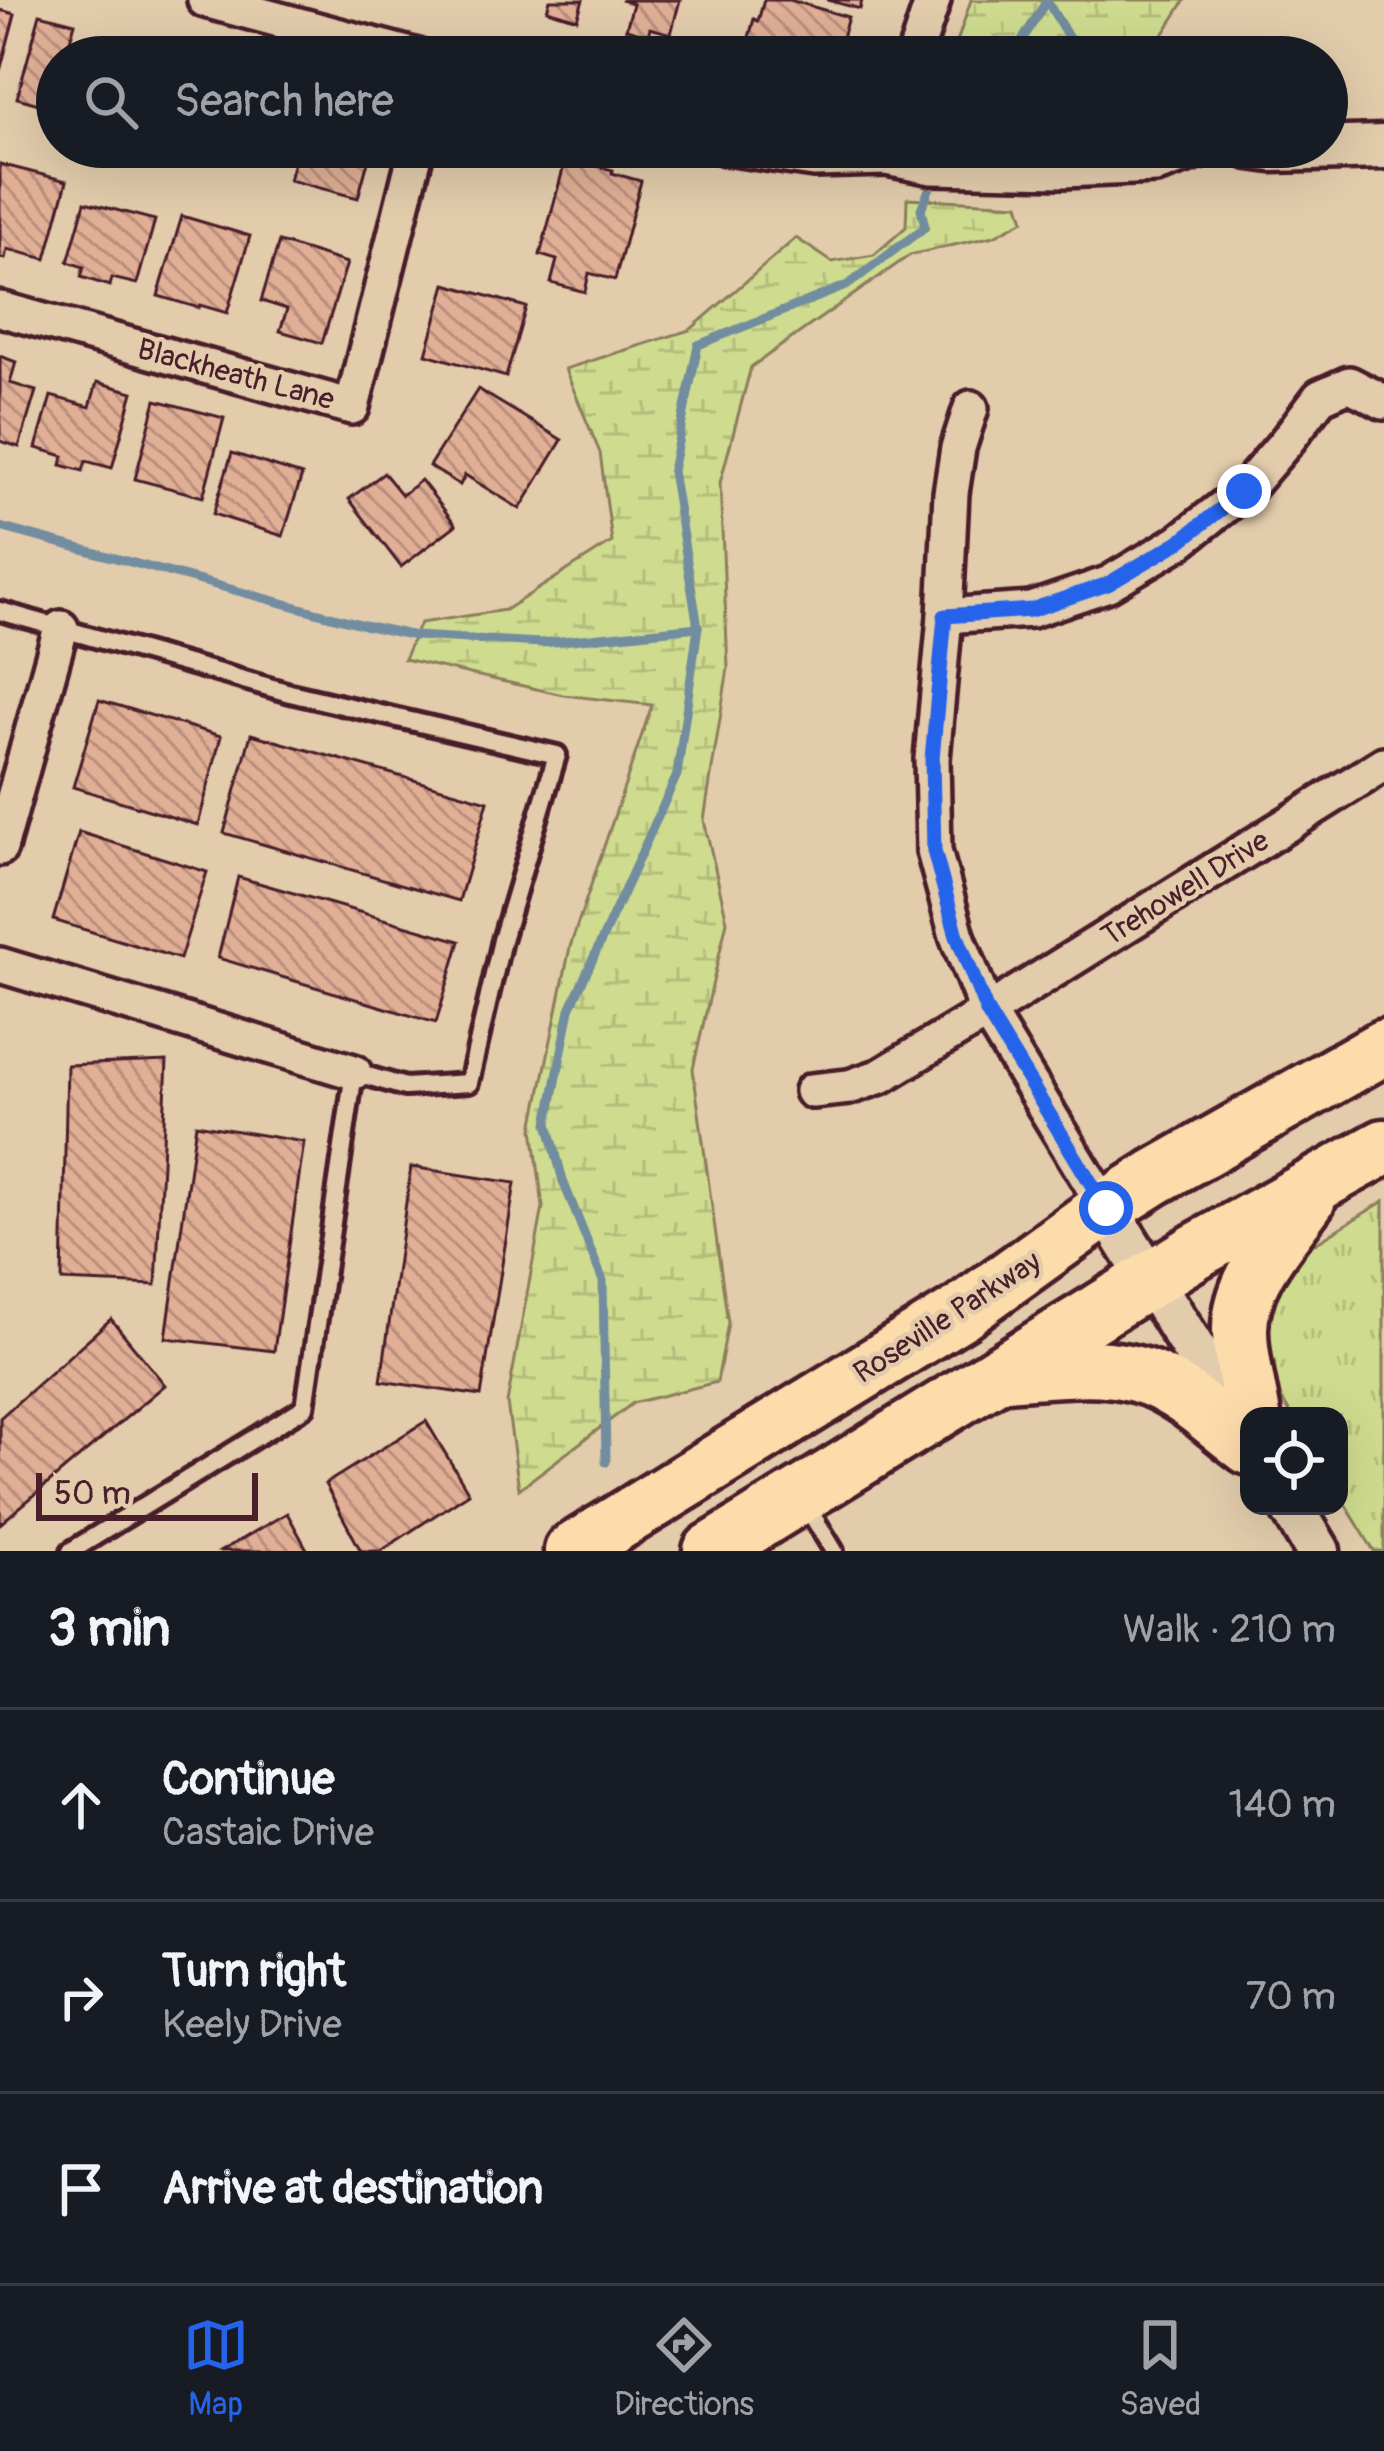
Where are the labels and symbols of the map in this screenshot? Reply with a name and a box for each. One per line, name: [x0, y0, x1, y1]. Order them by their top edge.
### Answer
street label: Blackheath Lane: [133, 330, 338, 419]
route end: [1217, 464, 1271, 518]
street label: Trehowell Drive: [1095, 822, 1276, 955]
route start: [1079, 1181, 1133, 1235]
street label: Roseville Parkway: [847, 1243, 1048, 1392]
scale bar: [36, 1467, 258, 1520]

